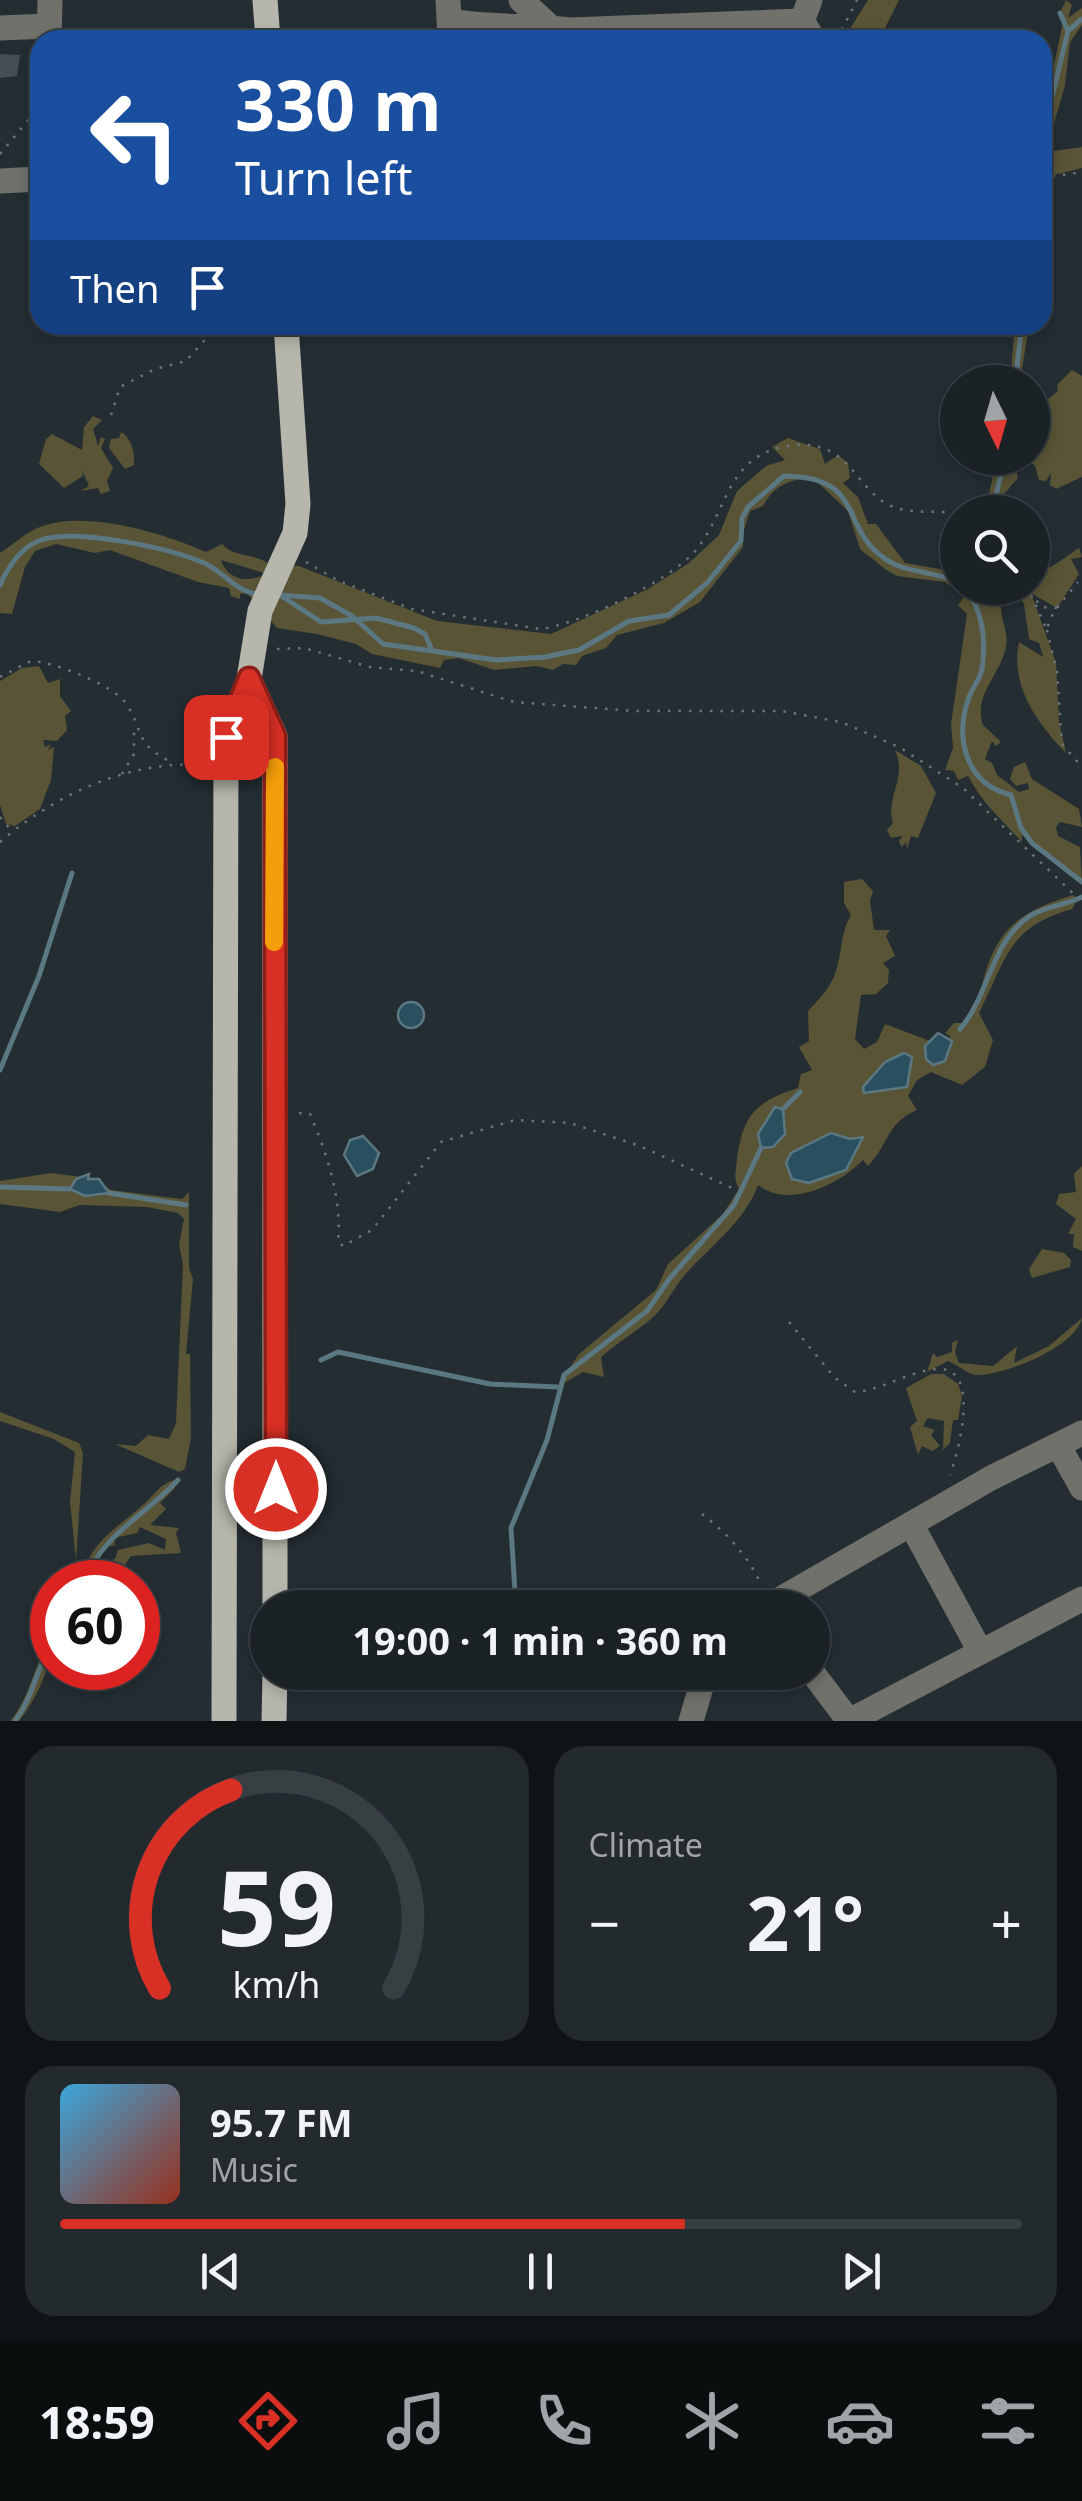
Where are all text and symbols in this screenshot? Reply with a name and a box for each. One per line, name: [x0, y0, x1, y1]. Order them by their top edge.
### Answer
text: 330 m: [235, 56, 442, 152]
icon: left: [70, 70, 200, 200]
text: Turn left: [235, 147, 412, 208]
icon: arrive: [180, 260, 235, 315]
text: Then: [70, 262, 160, 314]
north arrow: [940, 365, 1050, 475]
map controls: [940, 365, 1050, 605]
button: search: [940, 495, 1050, 605]
pin: [184, 695, 269, 780]
icon: arrive: [199, 710, 254, 765]
position arrow: [224, 1437, 328, 1541]
speed limit sign: 60: [30, 1560, 160, 1690]
text: 19:00 · 1 min · 360 m: [352, 1614, 728, 1666]
text: Climate: [589, 1823, 703, 1866]
text: 59: [217, 1835, 336, 1976]
text: 21°: [746, 1871, 864, 1973]
text: −: [589, 1885, 620, 1960]
text: +: [991, 1885, 1022, 1960]
text: km/h: [233, 1960, 321, 2008]
text: 95.7 FM: [210, 2096, 352, 2148]
text: Music: [210, 2148, 298, 2191]
icon: previous: [193, 2244, 248, 2299]
icon: pause: [513, 2244, 568, 2299]
icon: next: [834, 2244, 889, 2299]
icon: directions: [233, 2386, 303, 2456]
icon: music: [381, 2386, 451, 2456]
icon: phone: [529, 2386, 599, 2456]
icon: climate: [677, 2386, 747, 2456]
icon: car: [825, 2386, 895, 2456]
icon: filters: [973, 2386, 1043, 2456]
text: 18:59: [39, 2391, 155, 2452]

